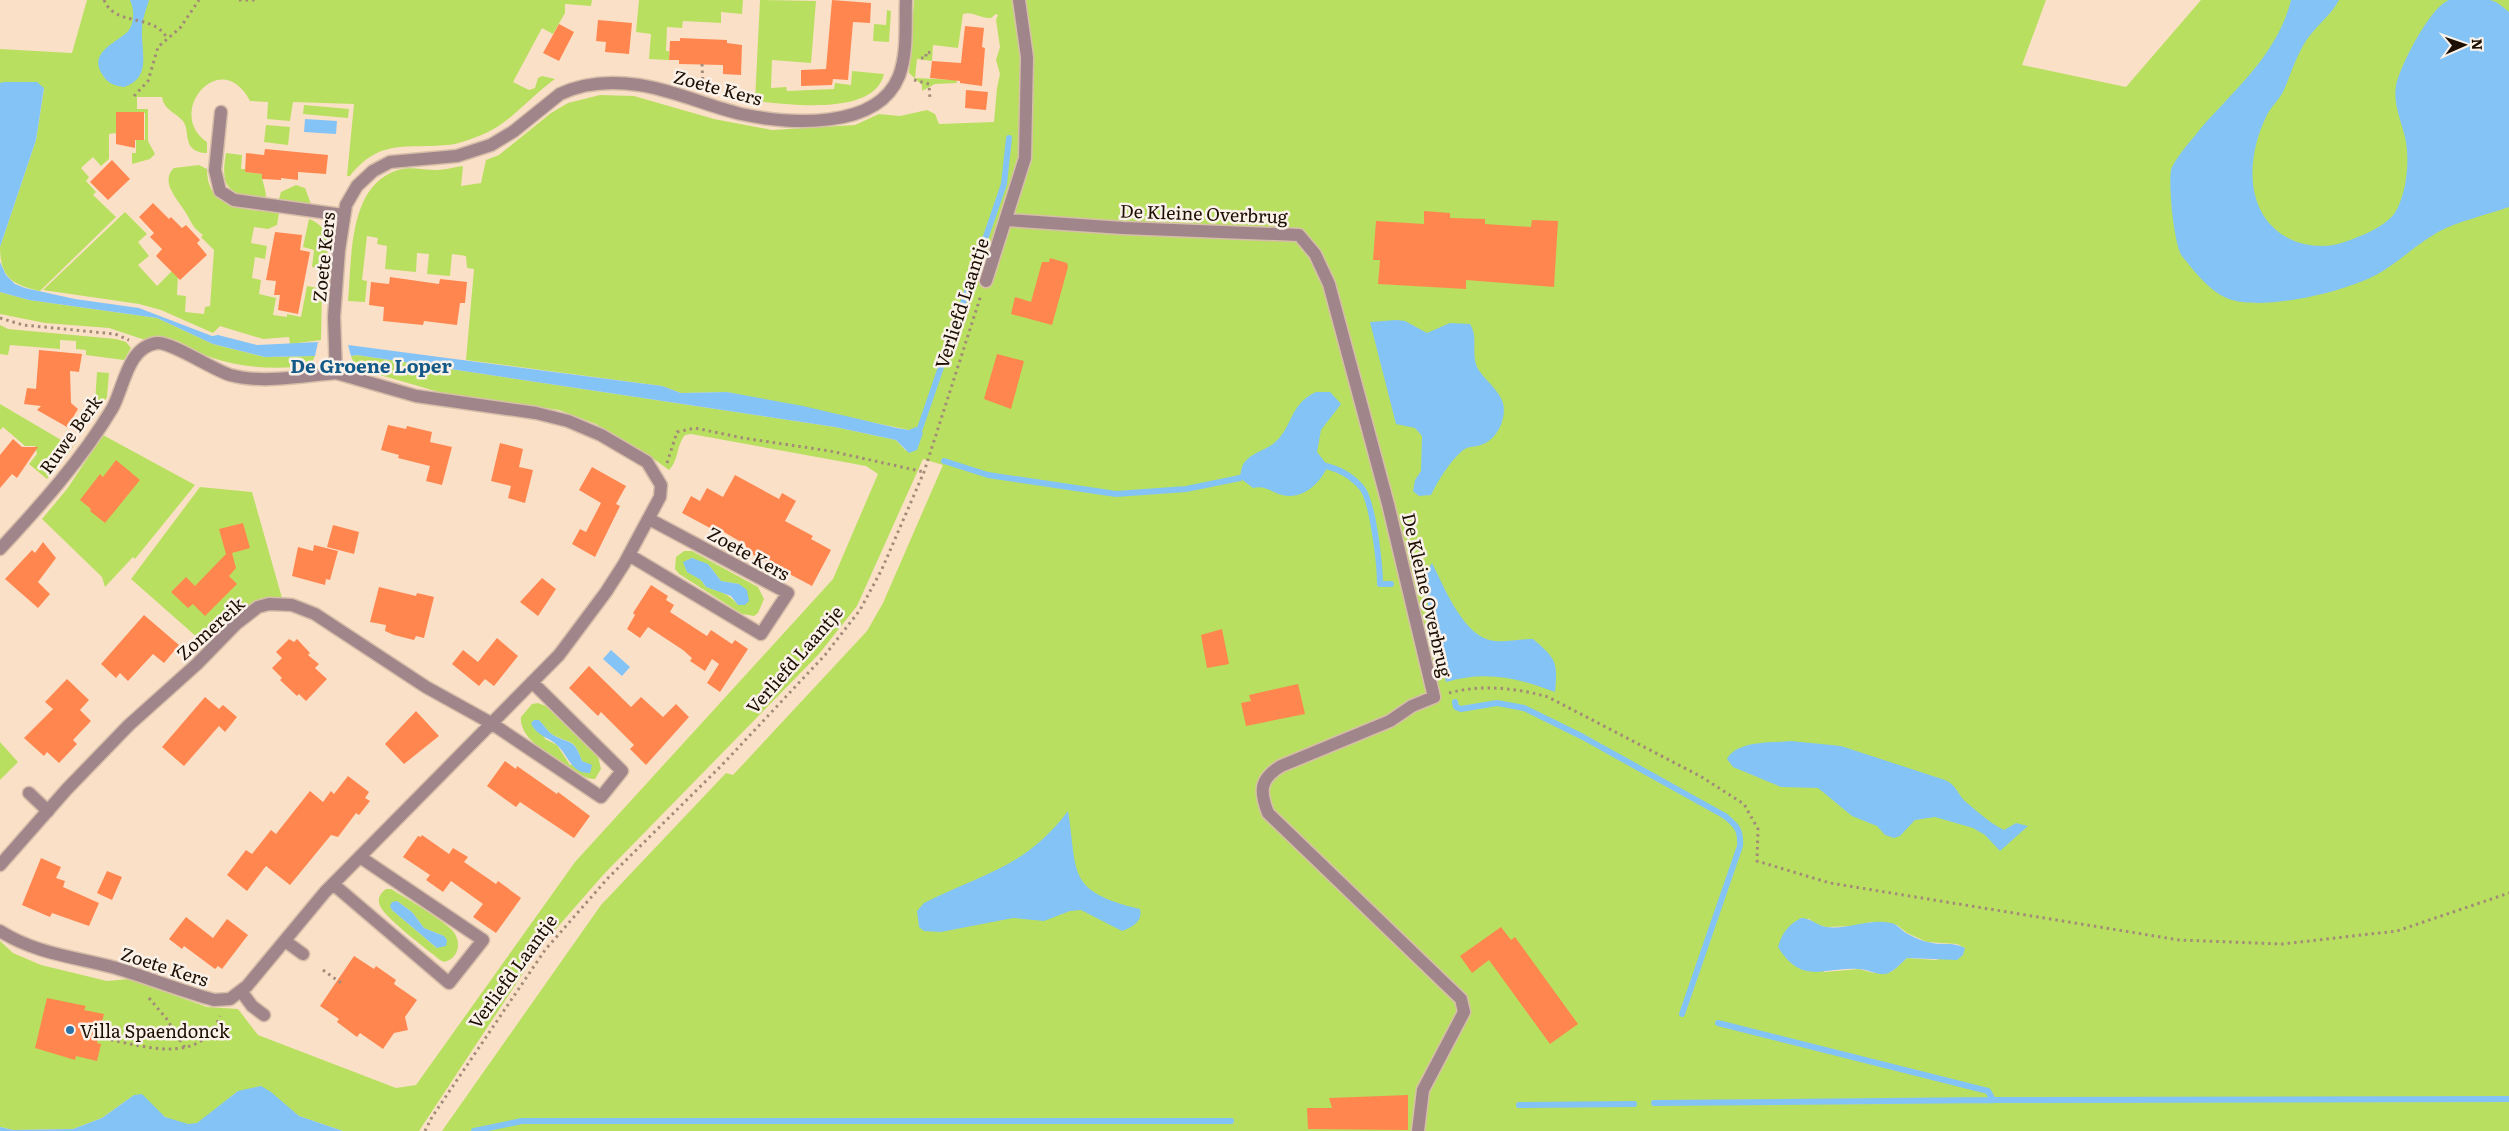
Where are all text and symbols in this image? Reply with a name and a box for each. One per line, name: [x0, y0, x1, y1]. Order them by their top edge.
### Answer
north arrow: [2439, 20, 2489, 70]
text: N: [2468, 38, 2488, 51]
street label: Zoete Kers: [671, 62, 765, 112]
street label: De Kleine Overbrug: [1120, 197, 1289, 229]
street label: Zoete Kers: [305, 211, 341, 303]
street label: Verliefd Laantje: [927, 234, 995, 372]
district label: De Groene Loper: [290, 351, 452, 379]
street label: Ruwe Berk: [32, 388, 108, 479]
street label: De Kleine Overbrug: [1396, 510, 1460, 681]
street label: Zoete Kers: [703, 519, 795, 587]
street label: Zomereik: [170, 589, 251, 666]
street label: Verliefd Laantje: [739, 599, 849, 719]
street label: Verliefd Laantje: [461, 908, 563, 1034]
street label: Zoete Kers: [118, 939, 212, 993]
place label: Villa Spaendonck: [80, 1017, 231, 1044]
marker: Villa Spaendonck: [64, 1024, 76, 1036]

